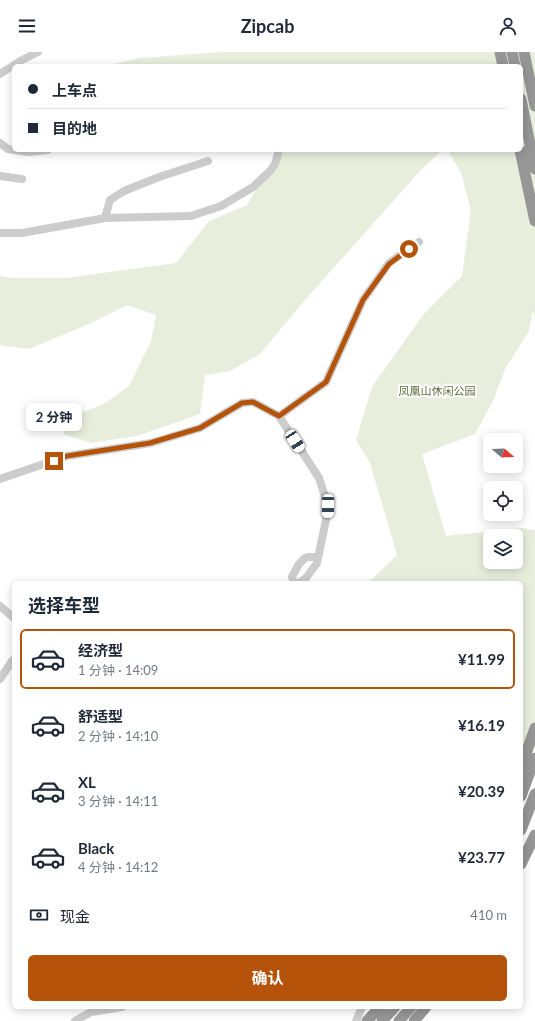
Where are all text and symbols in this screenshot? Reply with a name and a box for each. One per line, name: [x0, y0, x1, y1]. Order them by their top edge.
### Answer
icon: menu: [16, 15, 38, 37]
text: Zipcab: [241, 15, 294, 37]
icon: person: [497, 15, 519, 37]
text: 上车点: [52, 81, 97, 99]
text: 目的地: [52, 119, 97, 137]
route start: [400, 240, 418, 258]
park label: 凤凰山休闲公园: [399, 384, 476, 397]
callout: 2 分钟: [26, 403, 82, 431]
text: 2 分钟: [36, 409, 72, 425]
car: [283, 428, 307, 454]
north arrow: [483, 433, 523, 473]
map controls: [483, 433, 523, 569]
route end: [45, 452, 63, 470]
button: locate: [483, 481, 523, 521]
car: [322, 494, 334, 518]
button: layers: [483, 529, 523, 569]
text: 选择车型: [28, 594, 100, 616]
icon: car: [30, 641, 66, 677]
text: 经济型: [78, 641, 123, 659]
text: ¥11.99: [458, 650, 505, 668]
text: 1 分钟 · 14:09: [78, 662, 158, 678]
icon: car: [30, 707, 66, 743]
text: 舒适型: [78, 707, 123, 725]
text: ¥16.19: [458, 716, 505, 734]
text: 2 分钟 · 14:10: [78, 728, 158, 744]
icon: car: [30, 773, 66, 809]
text: XL: [78, 773, 96, 791]
text: ¥20.39: [458, 782, 505, 800]
text: 3 分钟 · 14:11: [78, 793, 158, 809]
icon: car: [30, 839, 66, 875]
text: Black: [78, 839, 114, 857]
text: ¥23.77: [458, 848, 505, 866]
text: 4 分钟 · 14:12: [78, 859, 158, 875]
icon: cash: [28, 904, 50, 926]
text: 现金: [60, 907, 90, 925]
text: 410 m: [470, 907, 507, 923]
button: 确认: [28, 955, 507, 1001]

